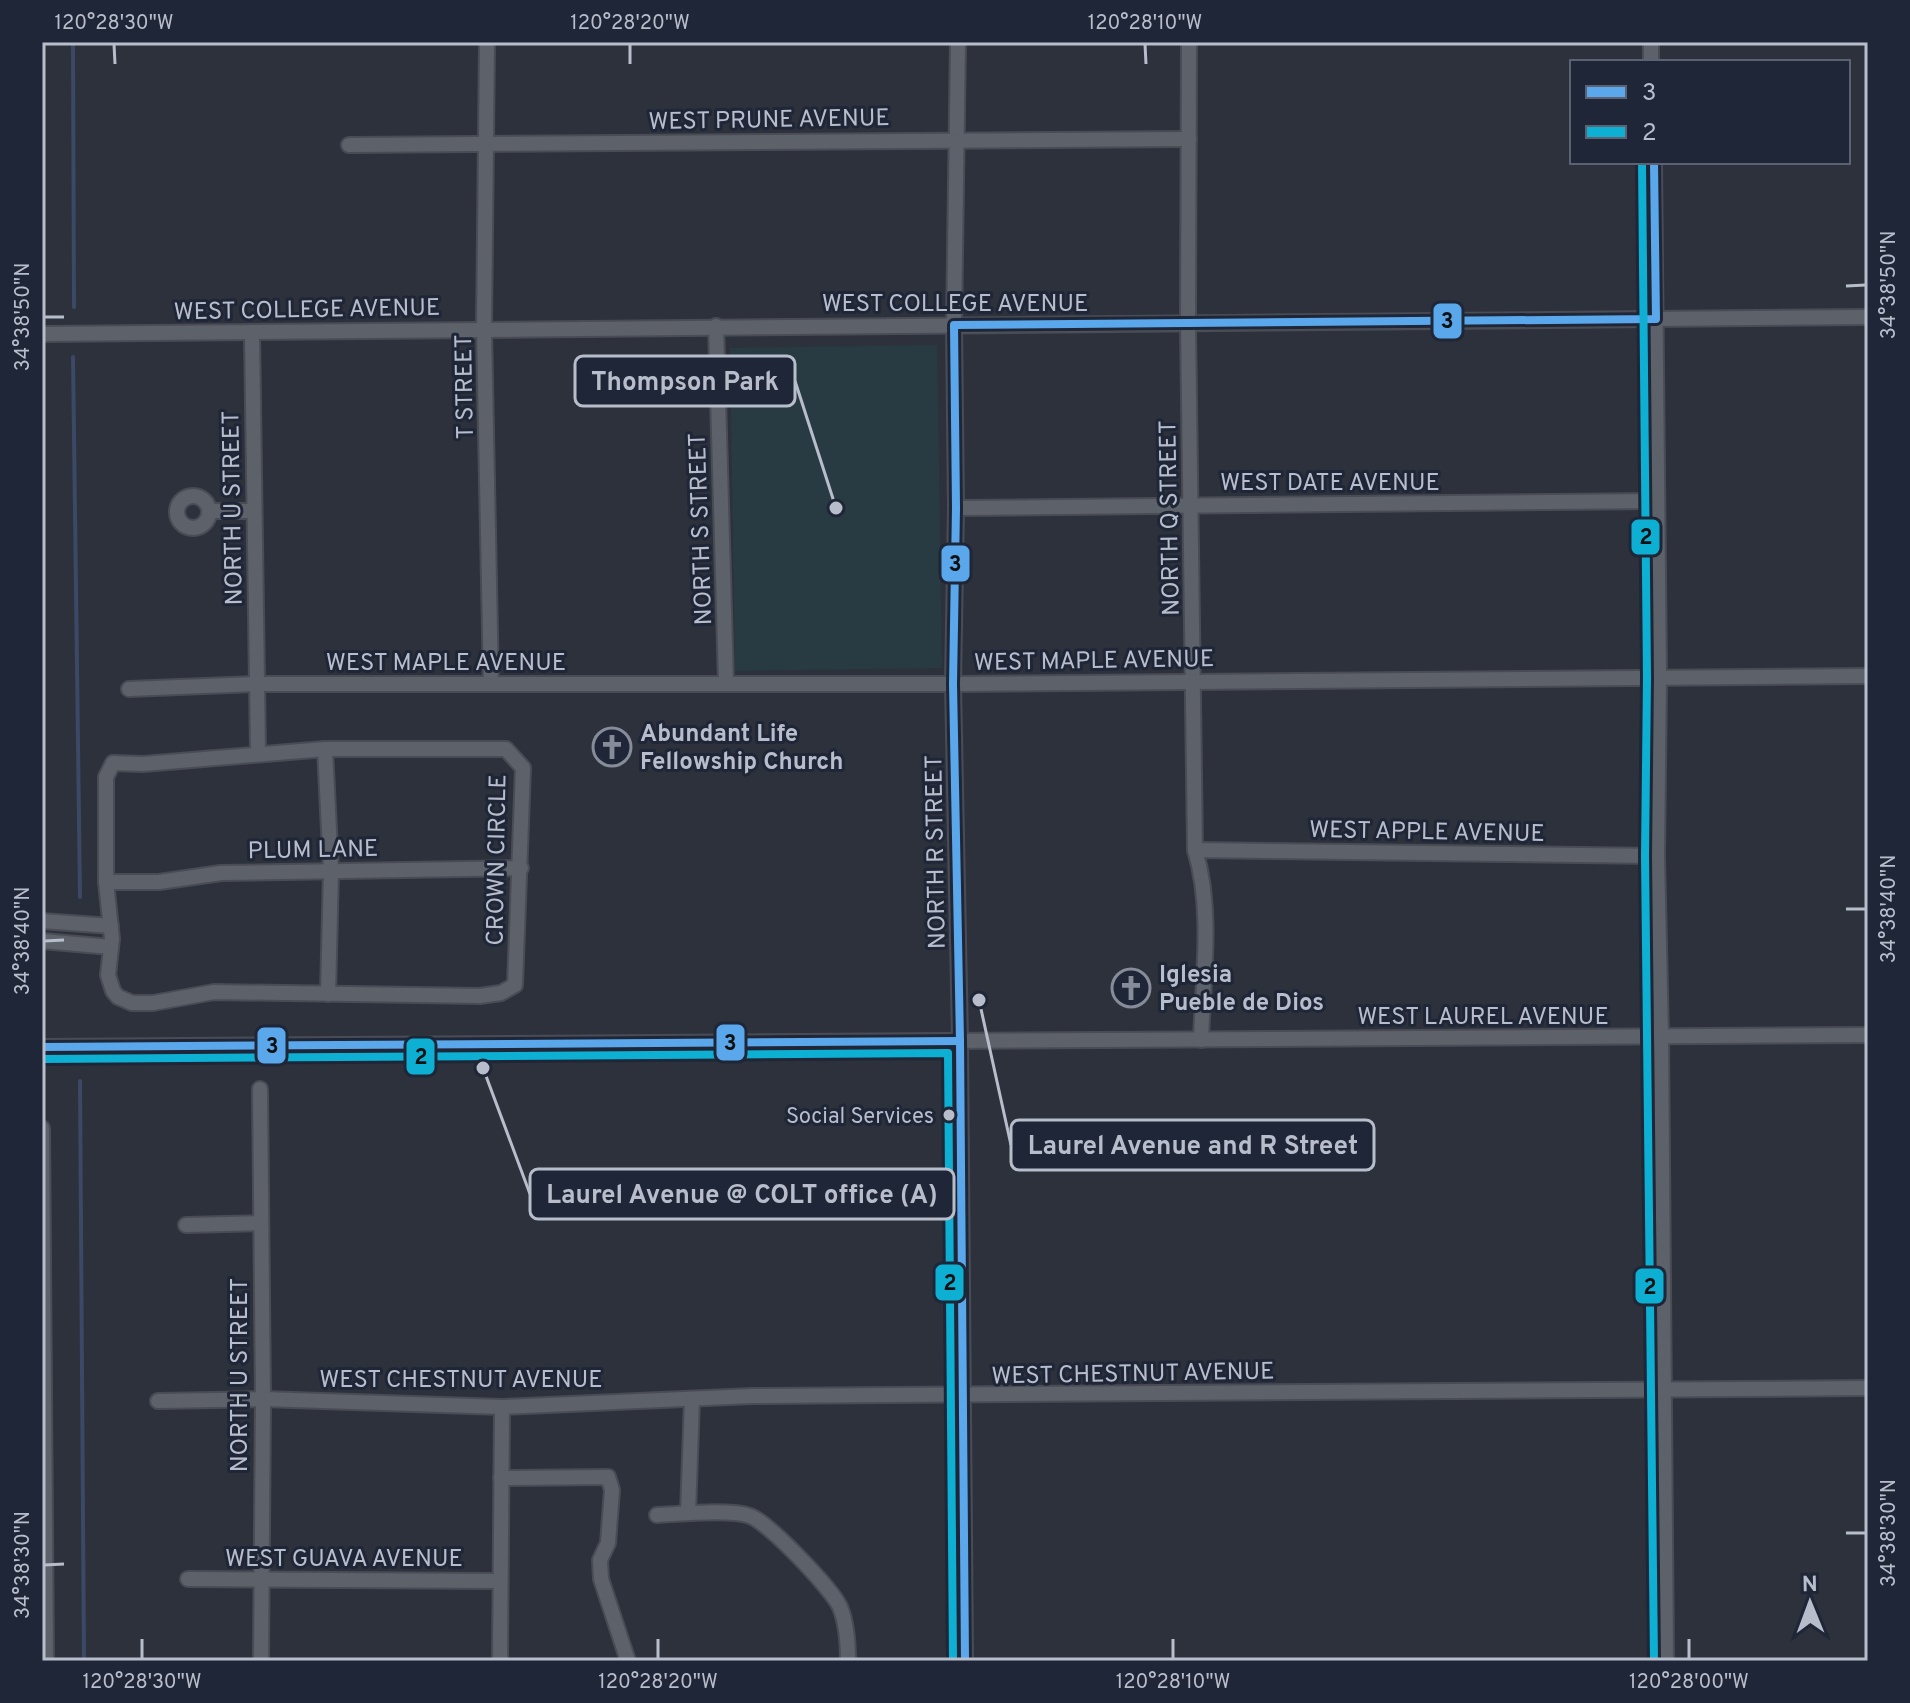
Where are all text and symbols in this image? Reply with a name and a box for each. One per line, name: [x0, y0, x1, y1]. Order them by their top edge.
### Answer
text: 120°28'30"W: [55, 11, 174, 37]
text: 120°28'20"W: [570, 11, 690, 37]
text: 120°28'10"W: [1088, 11, 1202, 37]
legend: [1570, 60, 1850, 164]
text: 3: [1642, 79, 1656, 109]
street label: WEST PRUNE AVENUE: [648, 104, 890, 138]
text: 2: [1642, 119, 1657, 149]
text: 34°38'50"N: [1877, 231, 1903, 339]
text: 34°38'50"N: [11, 263, 37, 371]
street label: WEST COLLEGE AVENUE: [822, 290, 1088, 320]
street label: WEST COLLEGE AVENUE: [173, 294, 441, 328]
line badge: 3: [1432, 302, 1463, 340]
text: 3: [1440, 309, 1454, 336]
street label: T STREET: [450, 334, 482, 440]
callout: Thompson Park: [575, 356, 795, 406]
text: Thompson Park: [591, 367, 779, 400]
street label: NORTH U STREET: [217, 410, 251, 606]
street label: NORTH Q STREET: [1154, 420, 1188, 616]
street label: NORTH S STREET: [684, 432, 720, 626]
street label: WEST DATE AVENUE: [1220, 469, 1440, 499]
line badge: 2: [1630, 518, 1661, 556]
text: 2: [1639, 525, 1653, 552]
line badge: 3: [940, 544, 971, 583]
text: 3: [948, 552, 962, 579]
street label: WEST MAPLE AVENUE: [974, 645, 1214, 679]
street label: WEST MAPLE AVENUE: [326, 649, 566, 679]
place label: Abundant Life Fellowship Church: [640, 720, 844, 778]
church icon: Abundant Life Fellowship Church: [591, 726, 633, 768]
street label: NORTH R STREET: [920, 755, 954, 949]
street label: CROWN CIRCLE: [482, 774, 514, 946]
street label: WEST APPLE AVENUE: [1309, 816, 1545, 850]
street label: PLUM LANE: [247, 835, 379, 867]
text: 34°38'40"N: [1877, 855, 1903, 963]
text: 34°38'40"N: [11, 887, 37, 995]
place label: Iglesia Pueble de Dios: [1159, 961, 1324, 1019]
church icon: Iglesia Pueble de Dios: [1110, 967, 1152, 1009]
street label: WEST LAUREL AVENUE: [1357, 1003, 1609, 1033]
line badge: 3: [715, 1023, 746, 1062]
line badge: 3: [256, 1026, 287, 1065]
text: 3: [723, 1031, 737, 1058]
text: 3: [265, 1034, 279, 1061]
line badge: 2: [405, 1037, 436, 1076]
text: 2: [414, 1045, 428, 1072]
place label: Social Services: [786, 1104, 934, 1131]
marker: Social Services: [941, 1107, 957, 1123]
callout: Laurel Avenue and R Street: [1011, 1120, 1374, 1170]
text: Laurel Avenue and R Street: [1028, 1131, 1358, 1164]
callout: Laurel Avenue @ COLT office (A): [530, 1169, 954, 1219]
text: Laurel Avenue @ COLT office (A): [546, 1180, 938, 1213]
line badge: 2: [934, 1263, 965, 1302]
line badge: 2: [1634, 1267, 1665, 1305]
text: 2: [943, 1271, 957, 1298]
text: 2: [1643, 1275, 1657, 1302]
street label: NORTH U STREET: [226, 1278, 256, 1472]
street label: WEST CHESTNUT AVENUE: [991, 1358, 1275, 1392]
street label: WEST CHESTNUT AVENUE: [319, 1366, 603, 1396]
text: 34°38'30"N: [1877, 1479, 1903, 1587]
text: 34°38'30"N: [11, 1511, 37, 1619]
street label: WEST GUAVA AVENUE: [225, 1545, 463, 1575]
north arrow: [1770, 1563, 1850, 1643]
text: N: [1802, 1572, 1818, 1599]
text: 120°28'30"W: [83, 1670, 202, 1696]
text: 120°28'20"W: [598, 1670, 718, 1696]
text: 120°28'10"W: [1116, 1670, 1230, 1696]
text: 120°28'00"W: [1629, 1670, 1749, 1696]

